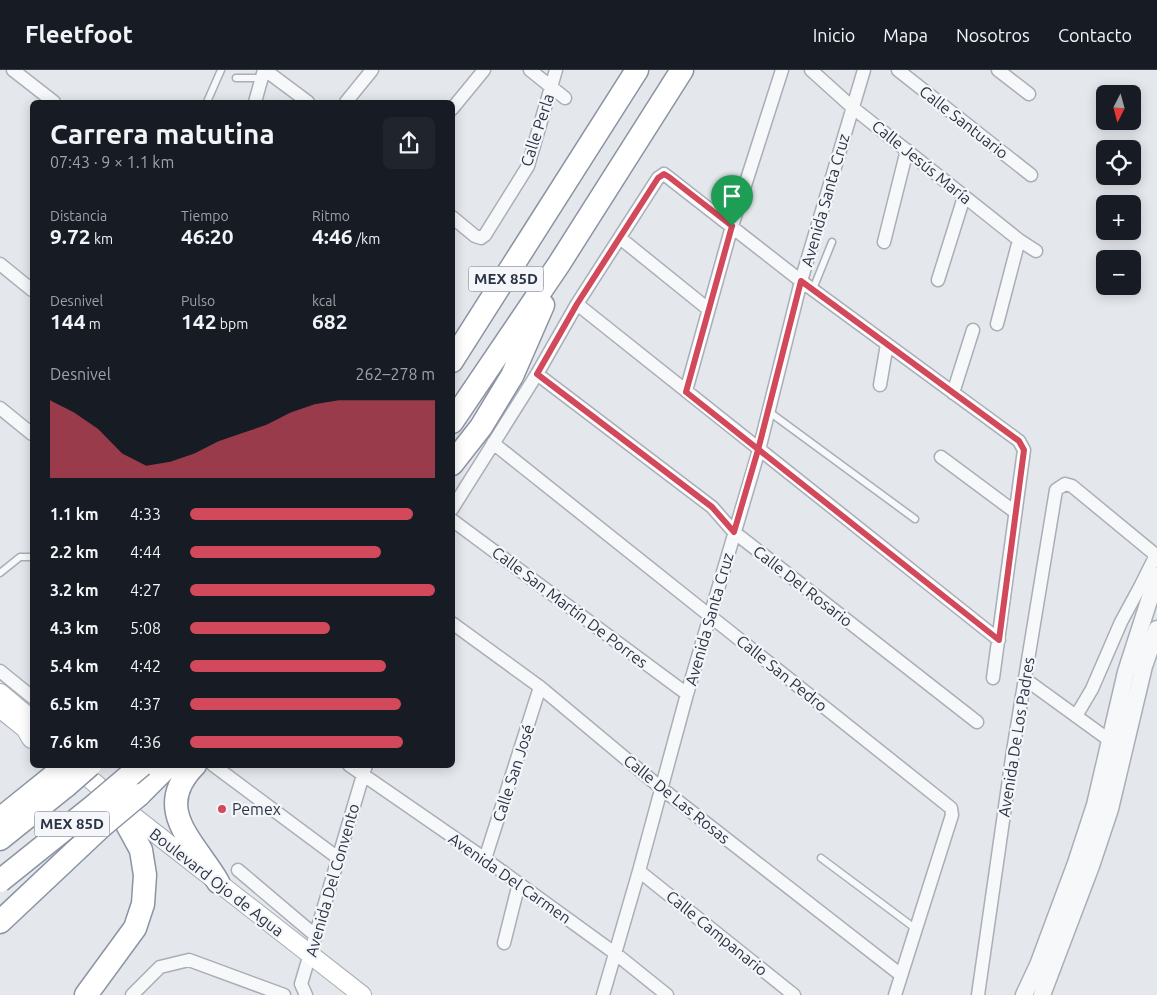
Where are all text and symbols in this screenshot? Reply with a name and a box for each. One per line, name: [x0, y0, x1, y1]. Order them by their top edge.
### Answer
text: Fleetfoot: [25, 21, 133, 48]
text: Inicio: [813, 25, 855, 45]
text: Mapa: [883, 25, 928, 45]
text: Nosotros: [956, 25, 1030, 45]
text: Contacto: [1058, 25, 1132, 45]
street label: Calle Santuario: [916, 82, 1012, 162]
north arrow: [1096, 85, 1141, 130]
map controls: [1096, 85, 1141, 295]
street label: Calle Perla: [517, 91, 557, 169]
street label: Calle Jesús María: [869, 116, 975, 208]
button: share: [383, 117, 435, 169]
text: Carrera matutina: [50, 118, 275, 149]
street label: Avenida Santa Cruz: [797, 132, 853, 268]
button: locate: [1096, 140, 1141, 185]
text: 07:43 · 9 × 1.1 km: [50, 153, 174, 171]
pin: [711, 175, 753, 226]
icon: arrive: [718, 182, 746, 210]
button: +: [1096, 195, 1141, 240]
text: Distancia: [50, 208, 107, 224]
text: Tiempo: [181, 208, 229, 224]
text: Ritmo: [312, 208, 350, 224]
text: 9.72: [50, 224, 91, 248]
text: 46:20: [181, 224, 234, 248]
text: 4:46: [312, 224, 353, 248]
text: km: [91, 231, 113, 247]
text: /km: [353, 231, 380, 247]
button: −: [1096, 250, 1141, 295]
road number: MEX 85D: [468, 266, 544, 292]
text: Desnivel: [50, 293, 103, 309]
text: Pulso: [181, 293, 215, 309]
text: kcal: [312, 293, 336, 309]
text: 144: [50, 309, 86, 333]
text: 142: [181, 309, 217, 333]
text: 682: [312, 309, 348, 333]
text: m: [86, 316, 101, 332]
text: bpm: [217, 316, 248, 332]
text: Desnivel: [50, 365, 111, 383]
text: 262–278 m: [355, 365, 435, 383]
text: 1.1 km: [50, 505, 99, 523]
text: 4:33: [130, 505, 161, 523]
street label: Calle Del Rosario: [750, 542, 856, 630]
text: 2.2 km: [50, 543, 99, 561]
text: 4:44: [130, 543, 161, 561]
street label: Calle San Martín De Porres: [489, 543, 651, 671]
street label: Avenida Santa Cruz: [681, 551, 737, 687]
text: 3.2 km: [50, 581, 99, 599]
text: 4:27: [130, 581, 161, 599]
text: 4.3 km: [50, 619, 99, 637]
text: 5:08: [130, 619, 161, 637]
street label: Calle San Pedro: [733, 631, 831, 715]
street label: Avenida De Los Padres: [994, 656, 1038, 818]
text: 5.4 km: [50, 657, 99, 675]
text: 4:42: [130, 657, 161, 675]
text: 6.5 km: [50, 695, 99, 713]
text: 4:37: [130, 695, 161, 713]
street label: Calle San José: [489, 722, 537, 824]
text: 7.6 km: [50, 733, 99, 751]
text: 4:36: [130, 733, 161, 751]
street label: Calle De Las Rosas: [620, 751, 734, 847]
place label: Pemex: [232, 800, 281, 818]
street label: Avenida Del Convento: [301, 801, 363, 959]
marker: Pemex: [216, 803, 228, 815]
road number: MEX 85D: [34, 812, 110, 836]
street label: Boulevard Ojo de Agua: [146, 824, 288, 940]
street label: Avenida Del Carmen: [445, 829, 575, 927]
street label: Calle Campanario: [663, 887, 771, 979]

